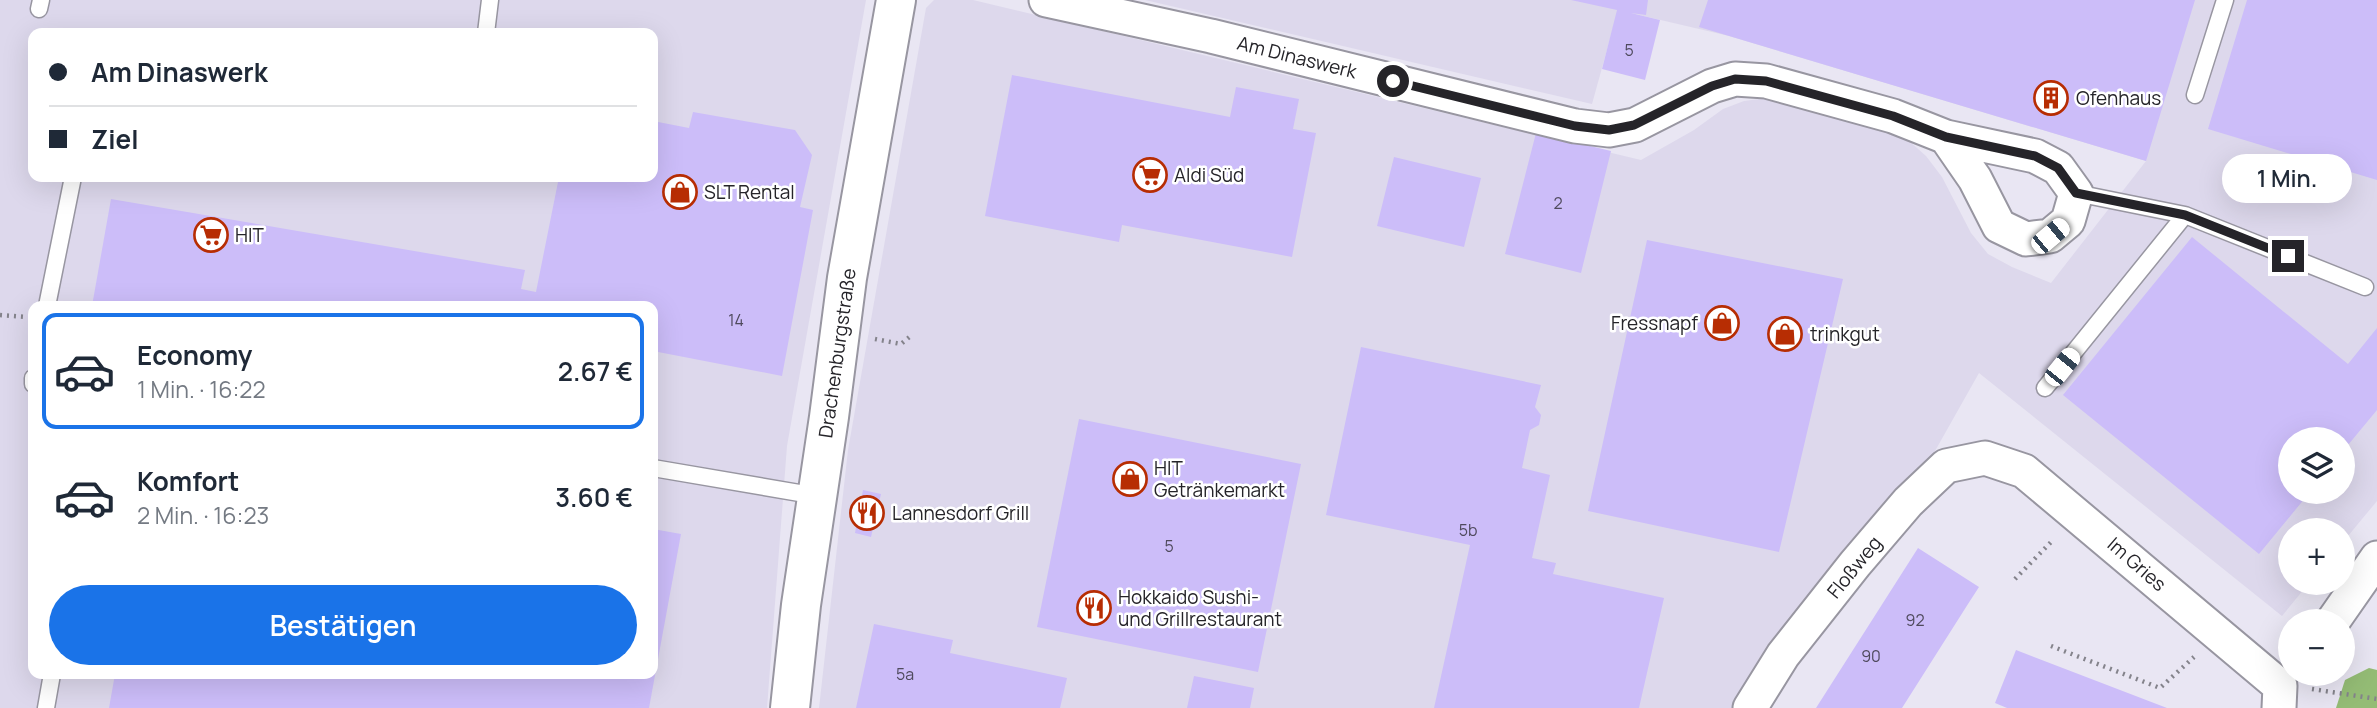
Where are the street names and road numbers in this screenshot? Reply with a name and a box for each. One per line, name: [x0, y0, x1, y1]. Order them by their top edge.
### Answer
street label: Am Dinaswerk: [1235, 30, 1360, 85]
street label: Drachenburgstraße: [812, 267, 862, 439]
street label: Floßweg: [1821, 530, 1887, 604]
street label: Im Gries: [2102, 531, 2172, 597]

